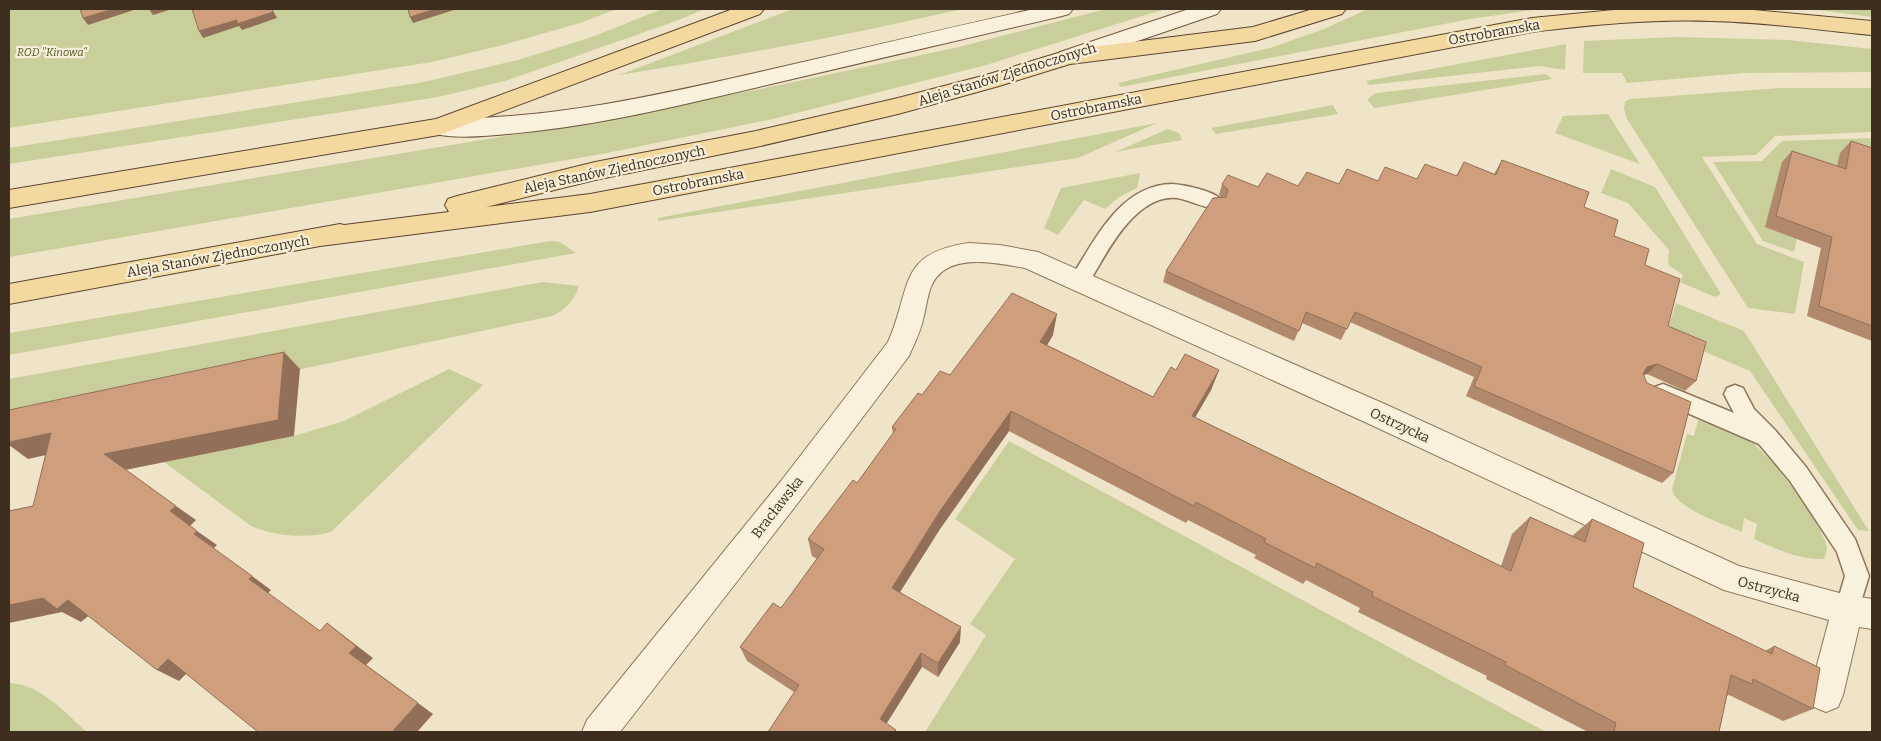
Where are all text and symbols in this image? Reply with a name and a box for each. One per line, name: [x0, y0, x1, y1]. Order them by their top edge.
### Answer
street label: Ostrobramska: [1447, 16, 1542, 49]
street label: Aleja Stanów Zjednoczonych: [916, 39, 1099, 110]
park label: ROD "Kinowa": [17, 46, 88, 59]
street label: Ostrobramska: [1049, 90, 1144, 125]
street label: Aleja Stanów Zjednoczonych: [522, 142, 707, 197]
street label: Ostrobramska: [651, 165, 746, 200]
street label: Aleja Stanów Zjednoczonych: [125, 232, 311, 281]
street label: Ostrzycka: [1367, 404, 1433, 447]
street label: Bracławska: [748, 473, 807, 542]
street label: Ostrzycka: [1736, 573, 1802, 606]

